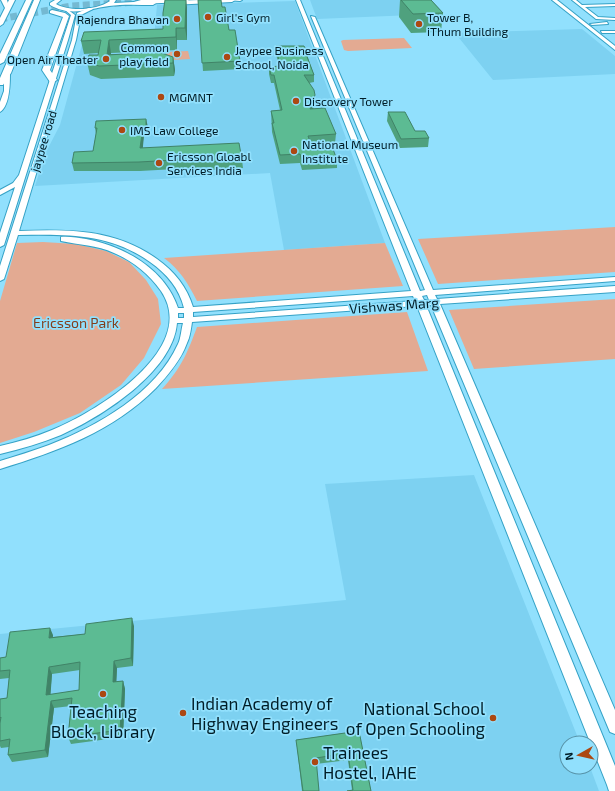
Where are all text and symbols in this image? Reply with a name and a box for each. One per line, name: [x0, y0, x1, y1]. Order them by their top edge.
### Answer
place label: Girl's Gym: [216, 10, 270, 24]
place label: Tower B, iThum Building: [427, 10, 509, 38]
place label: Rajendra Bhavan: [77, 12, 169, 27]
marker: Girl's Gym: [203, 12, 213, 22]
marker: Rajendra Bhavan: [172, 14, 182, 24]
marker: Tower B, iThum Building: [414, 19, 424, 29]
place label: Common play field: [119, 40, 169, 68]
place label: Jaypee Business School, Noida: [235, 43, 324, 71]
marker: Common play field: [172, 49, 182, 59]
place label: Open Air Theater: [7, 52, 98, 66]
marker: Jaypee Business School, Noida: [222, 52, 232, 62]
marker: Open Air Theater: [101, 54, 111, 64]
place label: MGMNT: [169, 90, 213, 104]
marker: MGMNT: [156, 92, 166, 102]
place label: Discovery Tower: [304, 94, 393, 108]
marker: Discovery Tower: [291, 96, 301, 106]
street label: jaypee road: [27, 109, 60, 174]
place label: IMS Law College: [130, 123, 218, 137]
marker: IMS Law College: [117, 125, 127, 135]
place label: National Museum Institute: [302, 137, 398, 165]
marker: National Museum Institute: [289, 146, 299, 156]
place label: Ericsson Gloabl Services India: [167, 149, 251, 177]
marker: Ericsson Gloabl Services India: [154, 158, 164, 168]
street label: Vishwas Marg: [349, 293, 440, 317]
park label: Ericsson Park: [33, 314, 119, 331]
marker: Teaching Block, Library: [98, 689, 108, 699]
place label: Indian Academy of Highway Engineers: [191, 693, 338, 734]
place label: National School of Open Schooling: [346, 698, 486, 739]
place label: Teaching Block, Library: [51, 701, 155, 742]
marker: Indian Academy of Highway Engineers: [178, 708, 188, 718]
marker: National School of Open Schooling: [488, 713, 498, 723]
north arrow: [559, 735, 599, 775]
place label: Trainees Hostel, IAHE: [323, 742, 417, 782]
text: N: [562, 752, 576, 761]
marker: Trainees Hostel, IAHE: [310, 757, 320, 767]

